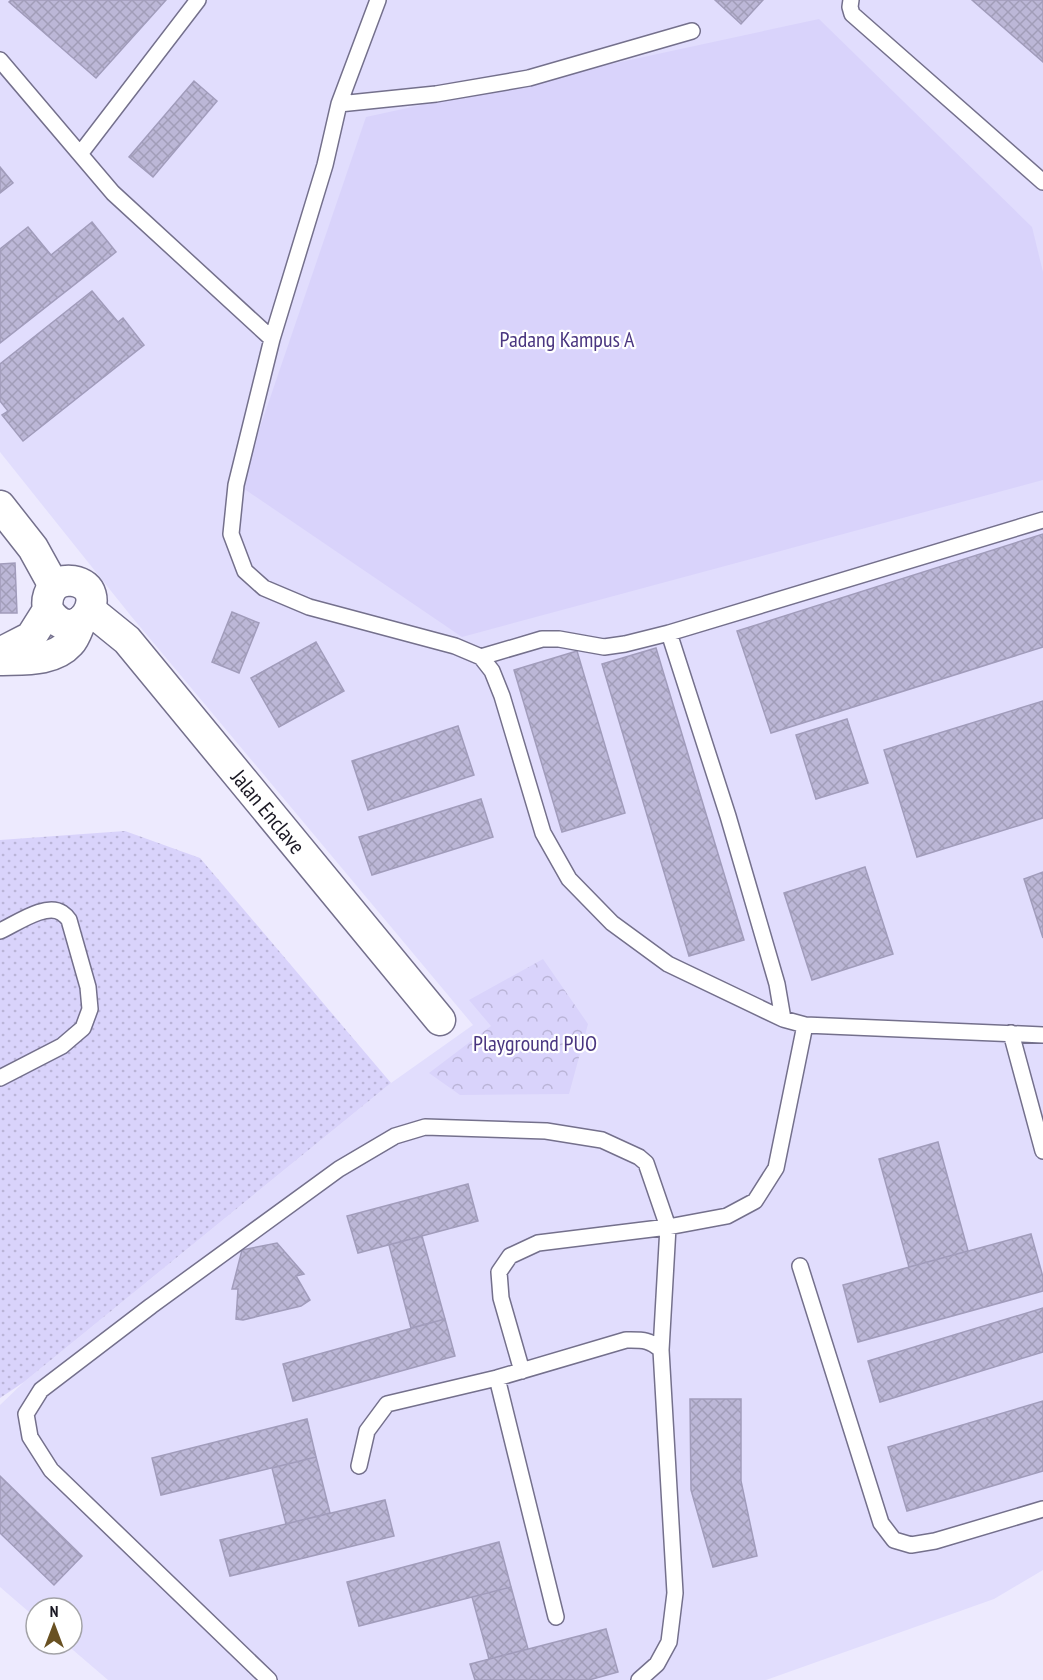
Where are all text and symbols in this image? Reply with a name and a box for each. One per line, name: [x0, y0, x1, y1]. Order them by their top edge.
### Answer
park label: Padang Kampus A: [500, 325, 635, 353]
street label: Jalan Enclave: [225, 763, 311, 860]
park label: Playground PUO: [473, 1029, 597, 1057]
north arrow: [24, 1596, 84, 1656]
text: N: [50, 1601, 58, 1621]

